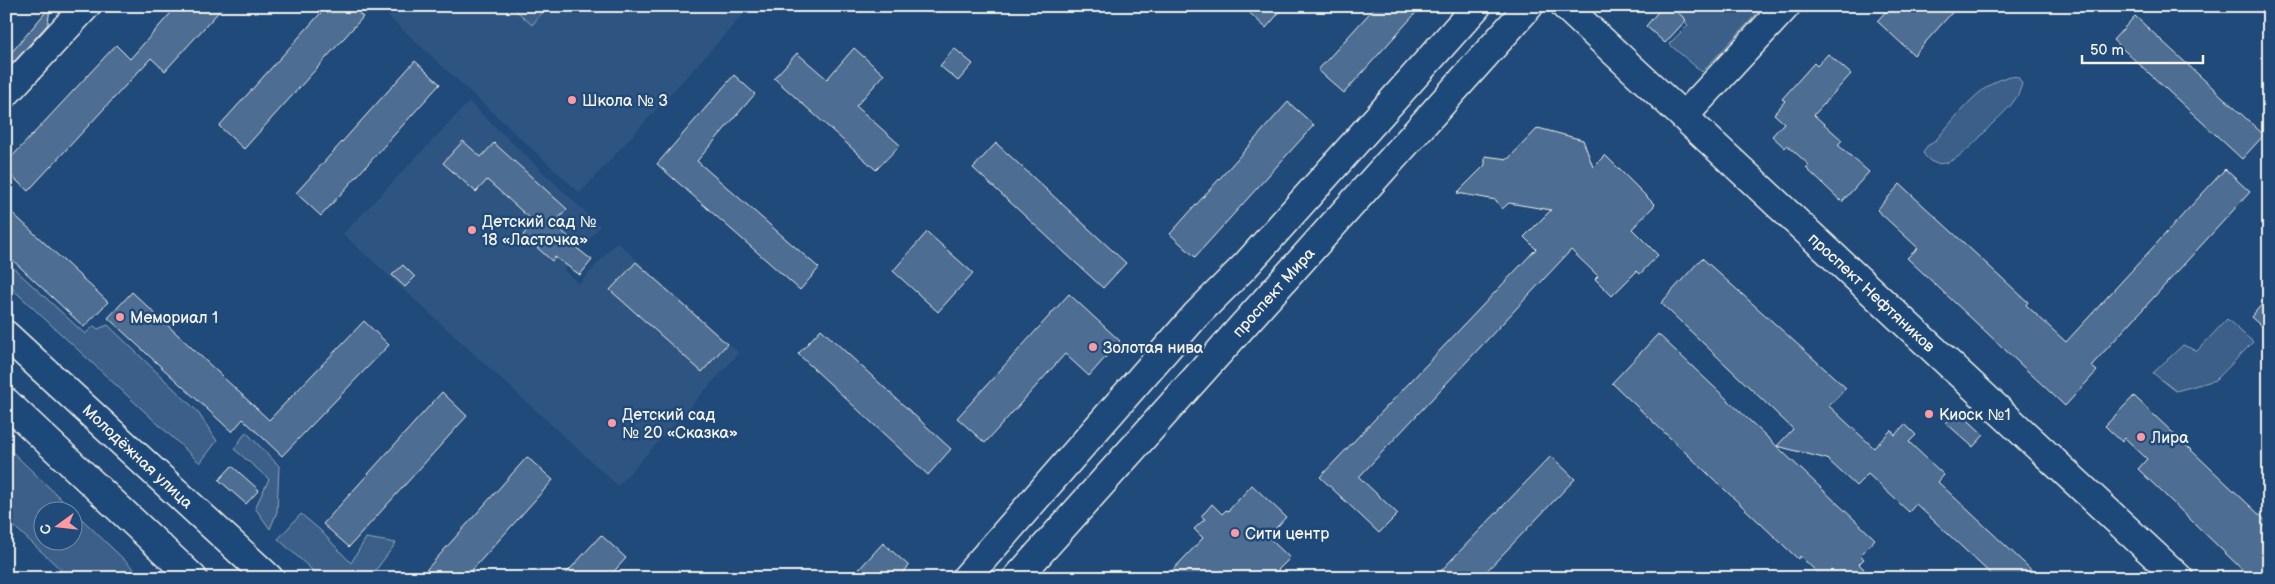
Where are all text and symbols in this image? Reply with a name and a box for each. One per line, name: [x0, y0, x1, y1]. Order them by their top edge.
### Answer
scale bar: [2082, 32, 2204, 64]
text: 50 m: [2090, 41, 2124, 60]
place label: Школа № 3: [582, 92, 668, 111]
marker: Школа № 3: [566, 94, 578, 106]
place label: Детский сад № 18 «Ласточка»: [482, 213, 597, 250]
marker: Детский сад № 18 «Ласточка»: [466, 224, 478, 236]
street label: проспект Нефтяников: [1804, 230, 1939, 357]
street label: проспект Мира: [1229, 244, 1320, 342]
place label: Мемориал 1: [130, 309, 218, 328]
marker: Мемориал 1: [114, 311, 126, 323]
place label: Золотая нива: [1103, 339, 1204, 358]
marker: Золотая нива: [1087, 341, 1099, 353]
street label: Молодёжная улица: [78, 401, 197, 514]
place label: Детский сад № 20 «Сказка»: [622, 406, 738, 443]
place label: Киоск №1: [1939, 406, 2011, 425]
marker: Киоск №1: [1923, 408, 1935, 420]
marker: Детский сад № 20 «Сказка»: [606, 417, 618, 429]
place label: Лира: [2150, 429, 2189, 448]
marker: Лира: [2135, 431, 2147, 443]
north arrow: [32, 502, 82, 552]
text: С: [36, 522, 55, 536]
place label: Сити центр: [1245, 525, 1329, 544]
marker: Сити центр: [1229, 527, 1241, 539]

